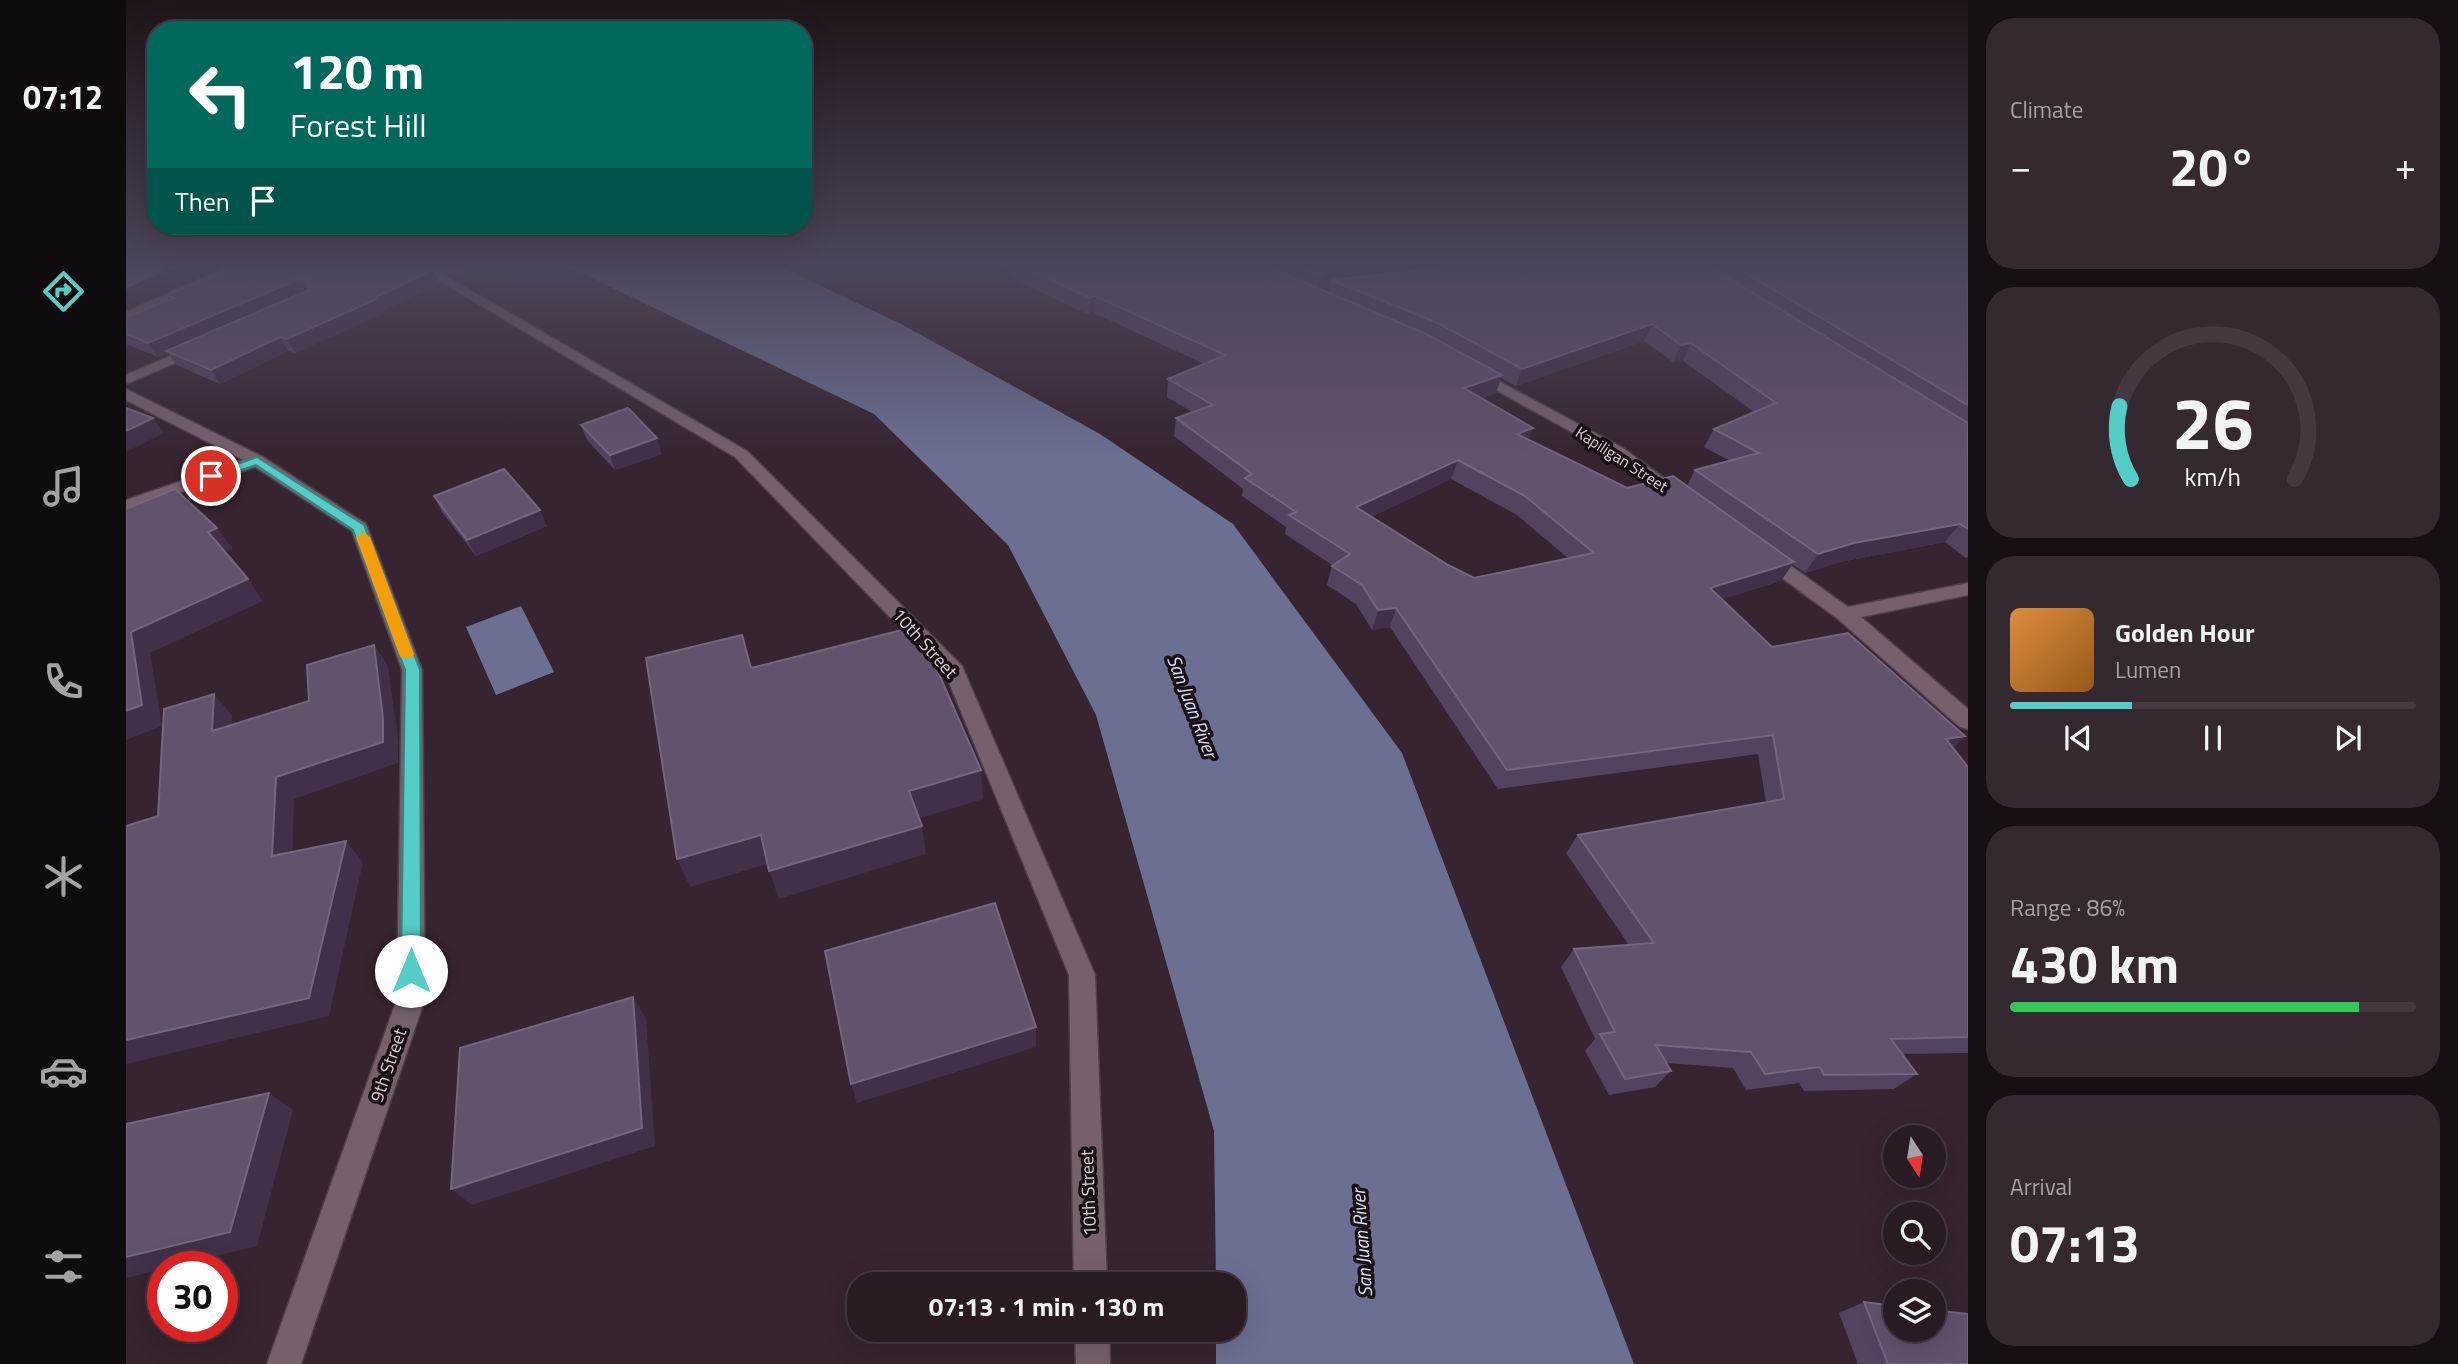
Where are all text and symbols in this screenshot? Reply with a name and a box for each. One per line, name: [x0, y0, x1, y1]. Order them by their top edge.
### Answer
text: 120 m: [290, 33, 424, 108]
icon: left: [175, 49, 266, 140]
text: 07:12: [23, 73, 103, 121]
text: Climate: [2010, 92, 2083, 127]
text: Forest Hill: [290, 101, 427, 149]
text: 20°: [2169, 127, 2257, 206]
text: −: [2010, 137, 2031, 195]
text: +: [2395, 137, 2416, 195]
text: Then: [175, 182, 230, 221]
icon: arrive: [244, 182, 282, 220]
icon: directions: [39, 267, 88, 316]
text: 26: [2172, 367, 2254, 477]
street label: Kapiligan Street: [1571, 420, 1673, 498]
pin: [181, 446, 241, 506]
icon: arrive: [192, 457, 230, 495]
text: km/h: [2185, 458, 2241, 496]
icon: music: [39, 462, 88, 511]
street label: 10th Street: [886, 602, 964, 685]
text: Golden Hour: [2115, 613, 2255, 652]
water label: San Juan River: [1160, 650, 1227, 763]
text: Lumen: [2115, 652, 2181, 687]
icon: phone: [39, 657, 88, 706]
icon: previous: [2059, 719, 2097, 757]
icon: pause: [2194, 719, 2232, 757]
icon: next: [2329, 719, 2367, 757]
icon: climate: [39, 852, 88, 901]
text: Range · 86%: [2010, 890, 2125, 925]
text: 430 km: [2010, 924, 2179, 1003]
position arrow: [374, 934, 448, 1008]
street label: 9th Street: [363, 1024, 413, 1106]
icon: car: [39, 1047, 88, 1096]
north arrow: [1883, 1125, 1946, 1188]
map controls: [1883, 1125, 1946, 1342]
street label: 10th Street: [1073, 1149, 1103, 1237]
text: Arrival: [2010, 1169, 2072, 1204]
water label: San Juan River: [1343, 1186, 1379, 1298]
button: search: [1883, 1202, 1946, 1265]
text: 07:13: [2010, 1203, 2140, 1282]
icon: filters: [39, 1242, 88, 1291]
speed limit sign: 30: [147, 1251, 238, 1342]
button: layers: [1883, 1279, 1946, 1342]
text: 07:13 · 1 min · 130 m: [929, 1287, 1164, 1326]

